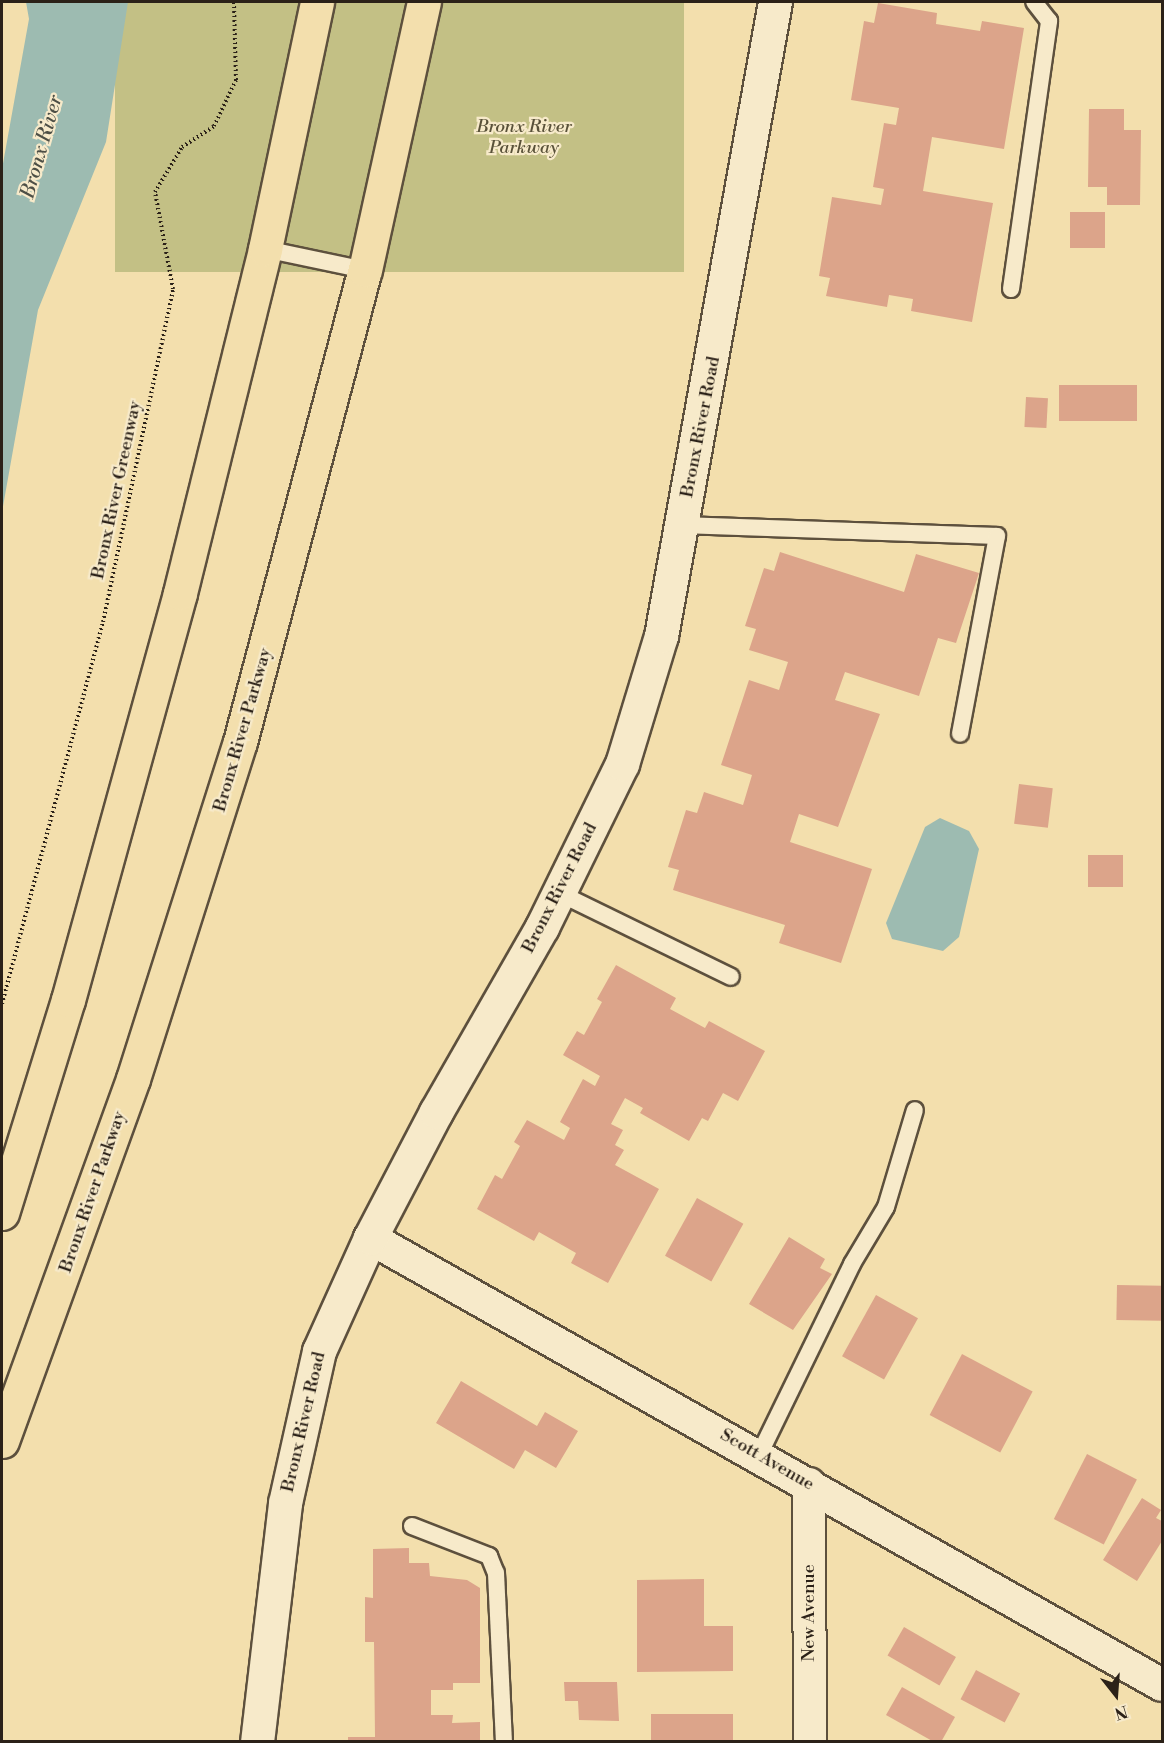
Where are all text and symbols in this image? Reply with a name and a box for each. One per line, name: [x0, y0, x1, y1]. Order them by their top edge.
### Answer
water label: Bronx River: [16, 93, 68, 201]
park label: Bronx River Parkway: [476, 117, 572, 160]
street label: Bronx River Road: [677, 355, 725, 499]
street label: Bronx River Greenway: [88, 399, 146, 581]
street label: Bronx River Parkway: [209, 646, 277, 814]
street label: Bronx River Road: [518, 819, 602, 957]
street label: Bronx River Parkway: [55, 1109, 131, 1275]
street label: Bronx River Road: [277, 1350, 331, 1494]
street label: Scott Avenue: [716, 1424, 818, 1496]
street label: New Avenue: [798, 1564, 820, 1662]
north arrow: [1086, 1665, 1146, 1725]
text: N: [1112, 1701, 1130, 1724]

